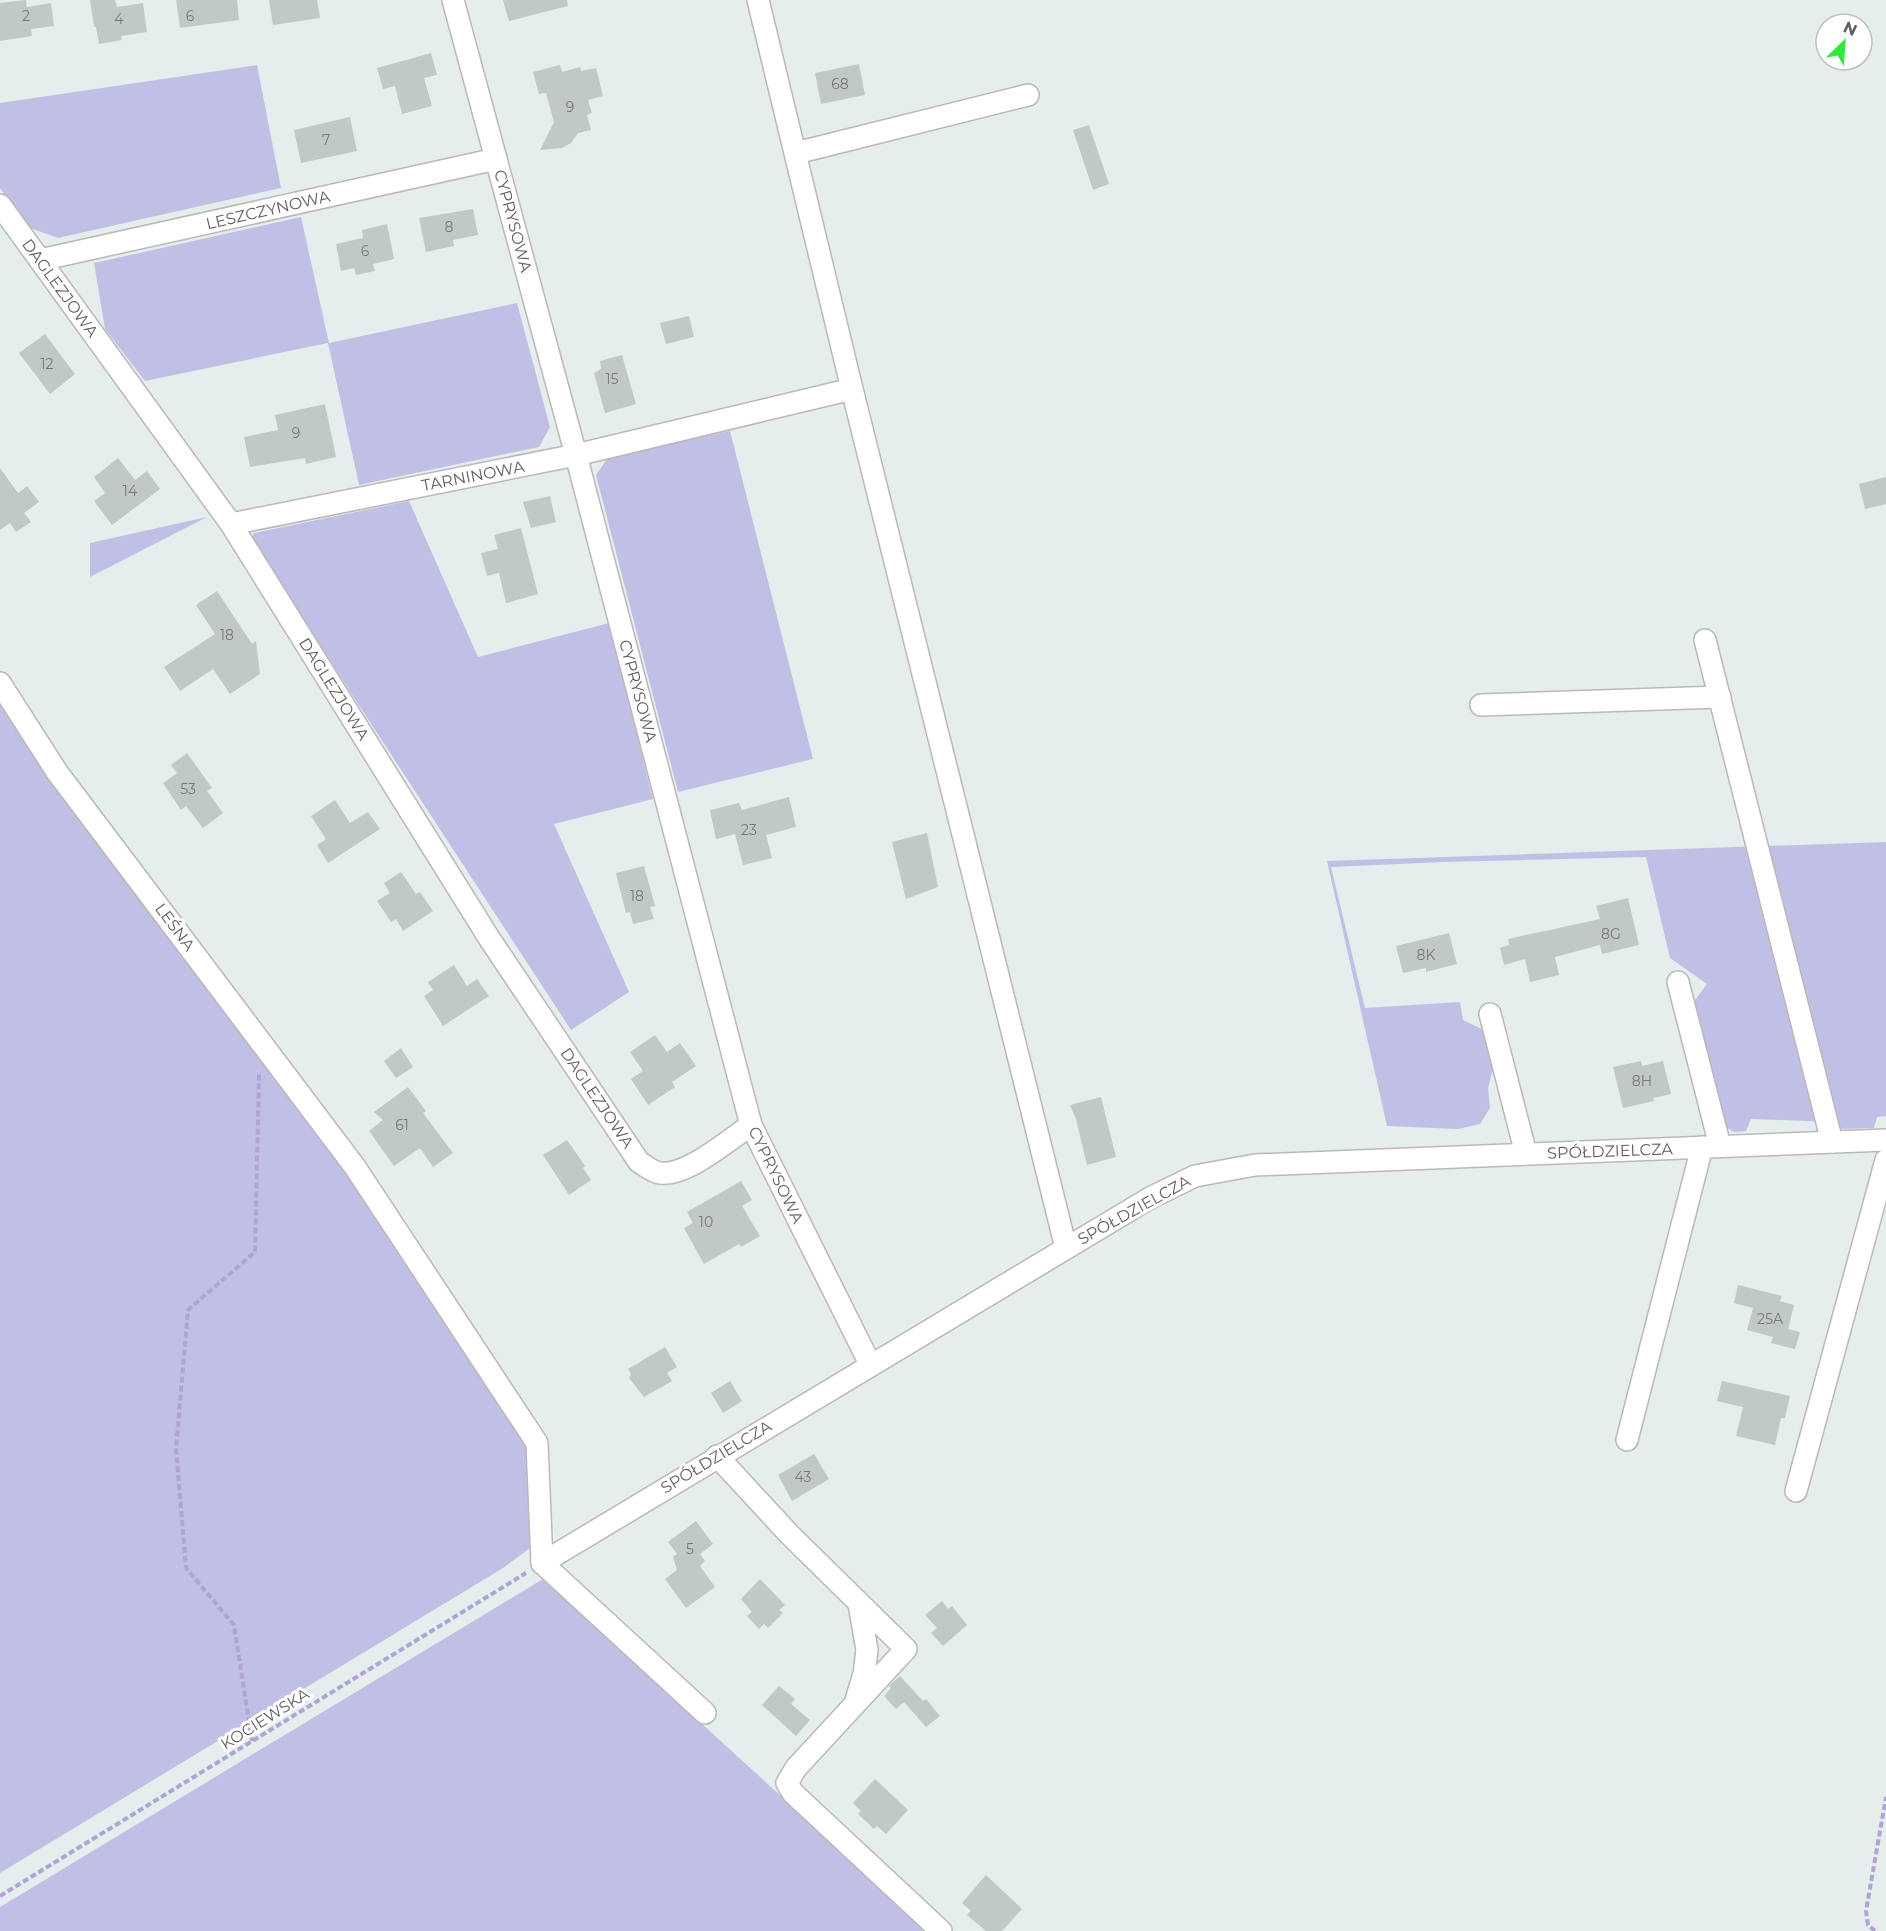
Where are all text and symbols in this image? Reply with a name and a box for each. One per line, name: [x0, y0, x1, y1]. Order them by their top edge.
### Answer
house number: 2: [22, 7, 30, 25]
house number: 6: [186, 7, 195, 25]
house number: 4: [114, 10, 124, 28]
north arrow: [1814, 12, 1874, 72]
text: N: [1840, 18, 1860, 40]
house number: 68: [831, 75, 849, 93]
house number: 9: [566, 98, 574, 116]
house number: 7: [322, 131, 330, 149]
street label: CYPRYSOWA: [490, 168, 536, 275]
street label: LESZCZYNOWA: [204, 186, 332, 234]
house number: 8: [445, 218, 454, 236]
street label: DAGLEZJOWA: [18, 235, 102, 341]
house number: 6: [361, 242, 370, 260]
house number: 12: [40, 355, 54, 373]
house number: 15: [606, 370, 619, 388]
house number: 9: [292, 424, 300, 442]
street label: TARNINOWA: [420, 457, 527, 495]
house number: 14: [123, 482, 138, 500]
house number: 18: [220, 626, 234, 644]
street label: DAGLEZJOWA: [295, 634, 373, 744]
street label: CYPRYSOWA: [615, 638, 661, 745]
house number: 53: [180, 780, 196, 798]
house number: 23: [741, 821, 757, 839]
house number: 18: [630, 887, 644, 905]
street label: LEŚNA: [151, 900, 199, 955]
house number: 8G: [1601, 925, 1621, 943]
house number: 8K: [1417, 946, 1435, 964]
street label: DAGLEZJOWA: [556, 1044, 638, 1152]
house number: 8H: [1632, 1072, 1652, 1090]
house number: 61: [395, 1116, 409, 1134]
street label: CYPRYSOWA: [744, 1124, 808, 1227]
street label: SPÓŁDZIELCZA: [1547, 1139, 1674, 1163]
street label: SPÓŁDZIELCZA: [1074, 1171, 1194, 1249]
house number: 10: [699, 1213, 713, 1231]
house number: 25A: [1757, 1310, 1784, 1328]
street label: SPÓŁDZIELCZA: [657, 1416, 775, 1498]
house number: 43: [795, 1468, 812, 1486]
house number: 5: [686, 1540, 694, 1558]
street label: KOCIEWSKA: [217, 1684, 313, 1754]

